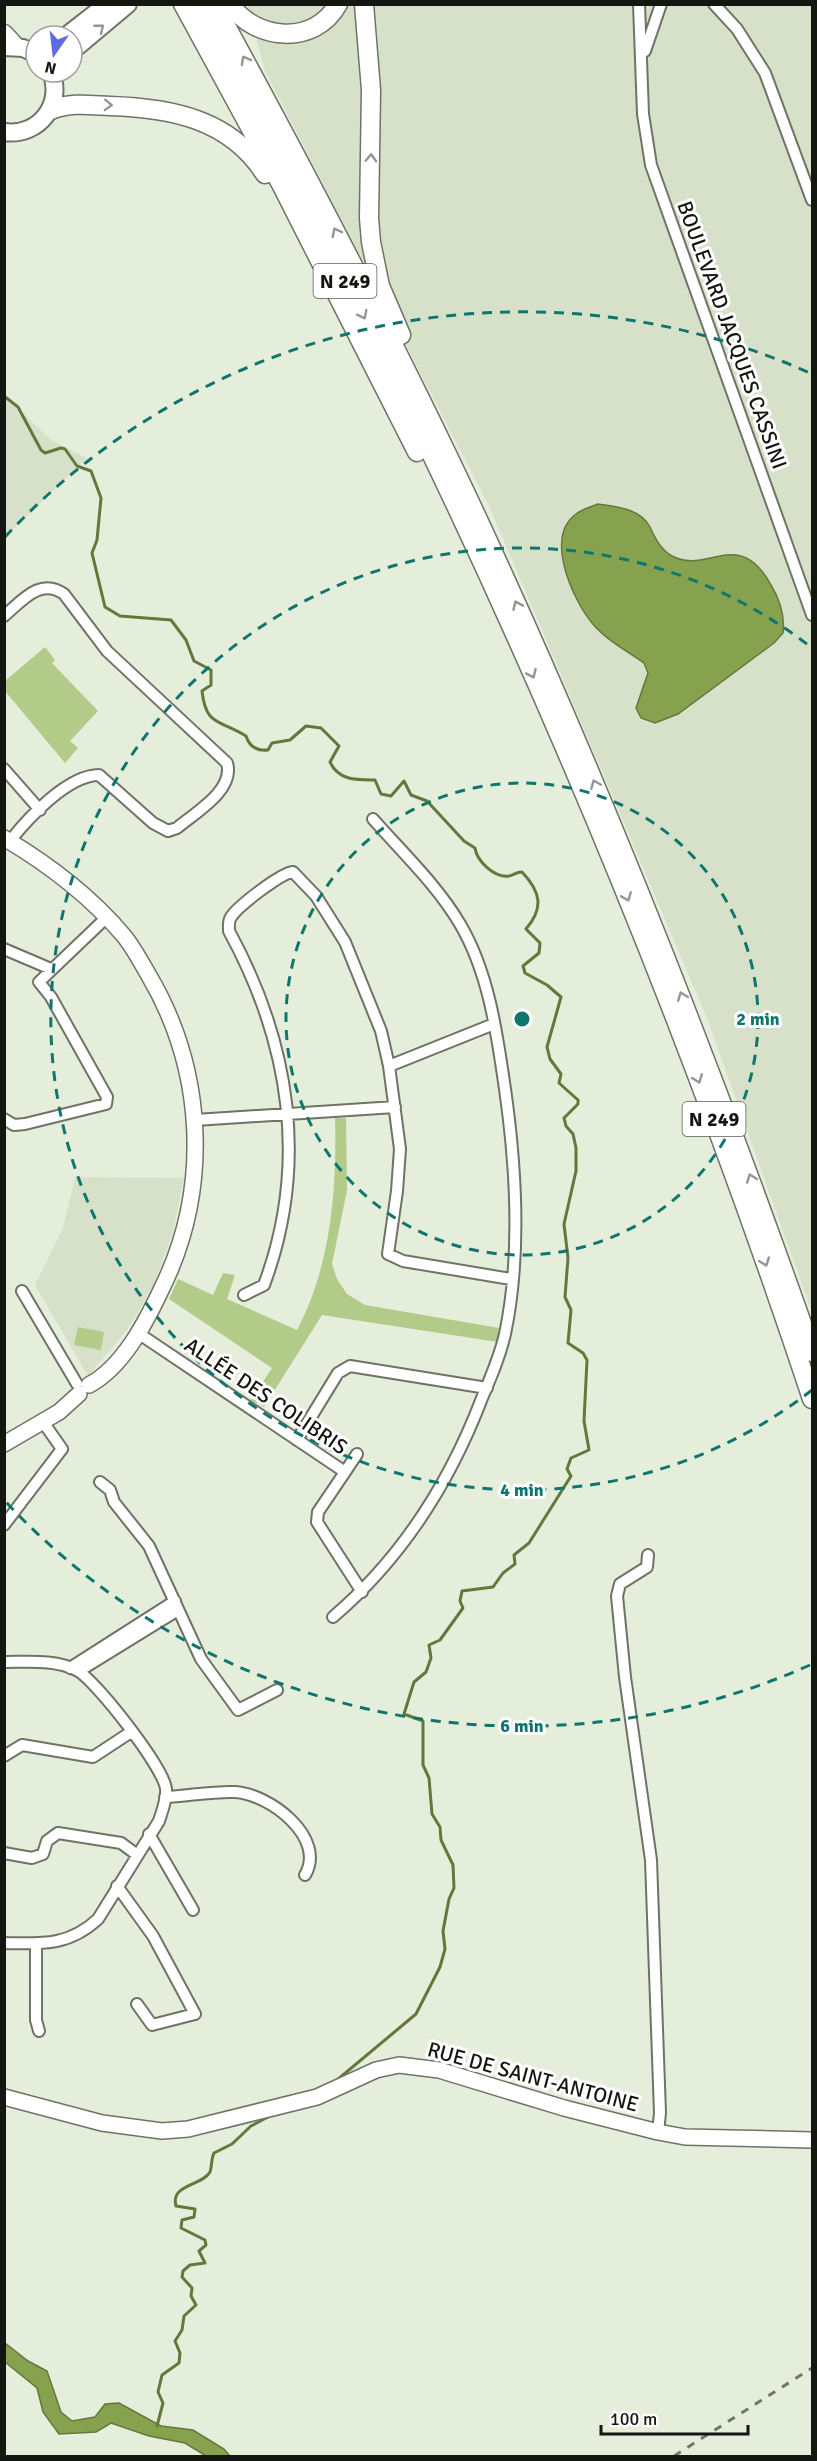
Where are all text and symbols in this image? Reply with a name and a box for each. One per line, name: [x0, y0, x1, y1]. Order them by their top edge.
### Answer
north arrow: [24, 24, 84, 84]
one-way arrow: [93, 24, 104, 35]
one-way arrow: [240, 56, 252, 66]
text: N: [43, 57, 58, 79]
one-way arrow: [104, 99, 113, 112]
one-way arrow: [364, 153, 377, 162]
street label: BOULEVARD JACQUES CASSINI: [671, 197, 793, 473]
one-way arrow: [332, 228, 343, 238]
road number: N 249: [314, 264, 376, 298]
one-way arrow: [356, 309, 367, 320]
one-way arrow: [512, 601, 524, 612]
one-way arrow: [525, 667, 537, 678]
one-way arrow: [590, 779, 602, 790]
one-way arrow: [620, 891, 632, 902]
one-way arrow: [677, 991, 689, 1002]
text: 2 min: [736, 1008, 780, 1030]
centre of rings: [512, 1009, 532, 1029]
one-way arrow: [691, 1073, 704, 1084]
road number: N 249: [682, 1102, 746, 1136]
one-way arrow: [746, 1173, 758, 1184]
one-way arrow: [758, 1256, 771, 1267]
street label: ALLÉE DES COLIBRIS: [180, 1332, 352, 1460]
text: 4 min: [500, 1479, 544, 1501]
text: 6 min: [500, 1715, 544, 1737]
street label: RUE DE SAINT-ANTOINE: [425, 2036, 641, 2118]
scale bar: [601, 2398, 748, 2436]
text: 100 m: [610, 2408, 657, 2430]

